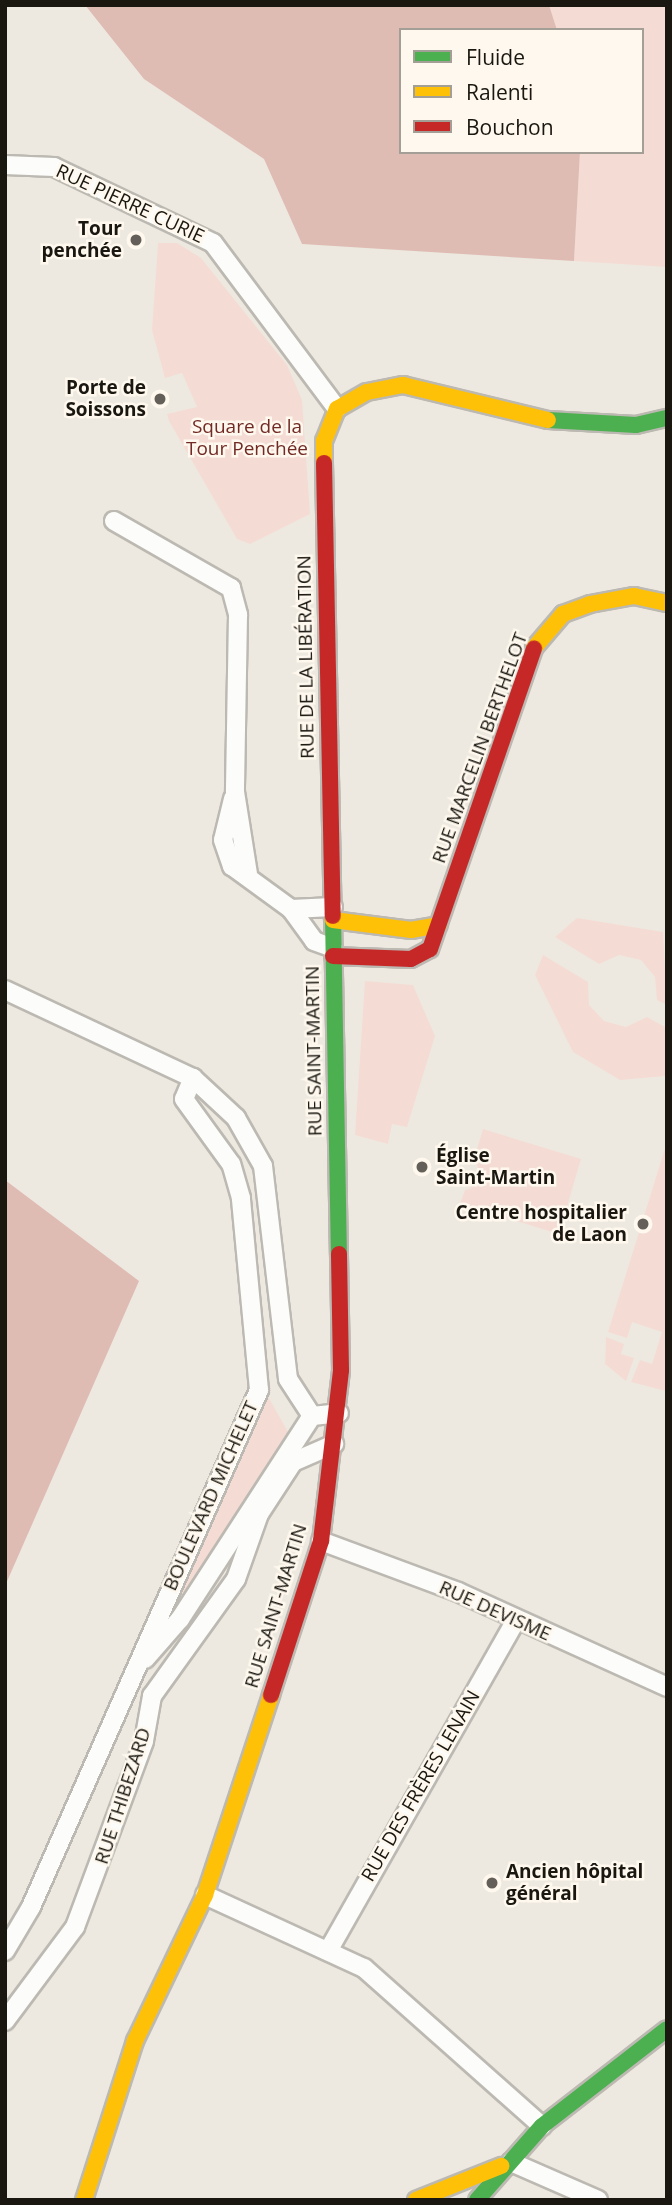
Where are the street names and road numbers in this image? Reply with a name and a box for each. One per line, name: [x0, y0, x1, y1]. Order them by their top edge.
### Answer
street label: RUE PIERRE CURIE: [52, 160, 208, 248]
street label: RUE DE LA LIBÉRATION: [293, 555, 319, 759]
street label: RUE MARCELIN BERTHELOT: [428, 630, 532, 866]
street label: RUE SAINT-MARTIN: [301, 966, 327, 1136]
street label: BOULEVARD MICHELET: [159, 1398, 263, 1594]
street label: RUE SAINT-MARTIN: [240, 1521, 312, 1691]
street label: RUE DEVISME: [435, 1576, 555, 1646]
street label: RUE DES FRÈRES LENAIN: [357, 1686, 485, 1886]
street label: RUE THIBEZARD: [90, 1725, 156, 1867]

